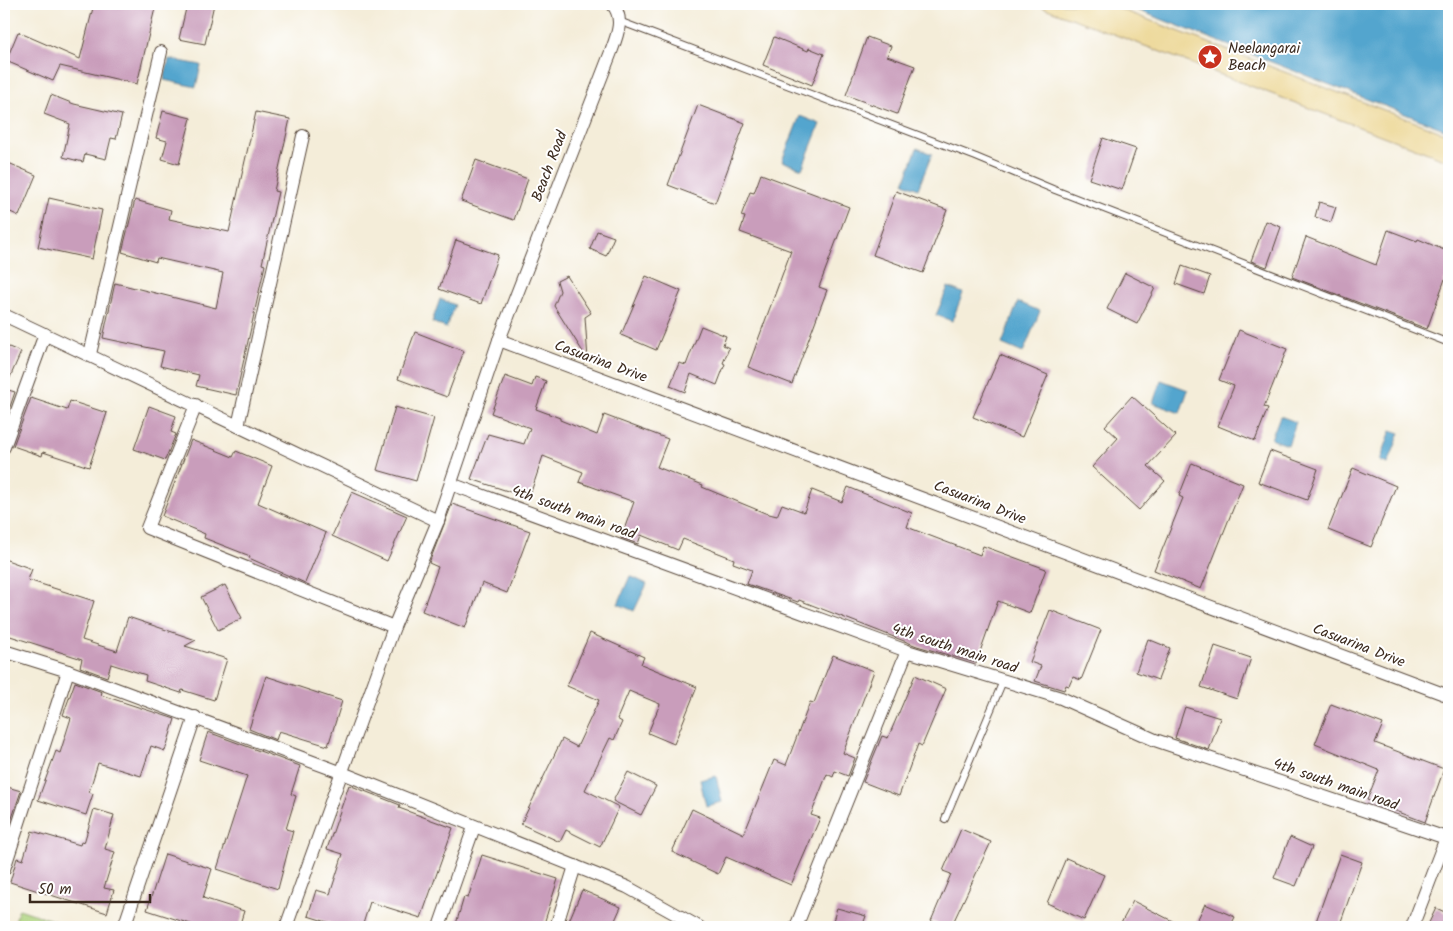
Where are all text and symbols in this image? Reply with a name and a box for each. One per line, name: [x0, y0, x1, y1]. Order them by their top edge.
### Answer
place label: Neelangarai Beach: [1228, 37, 1302, 78]
place icon: Neelangarai Beach: [1197, 44, 1223, 70]
street label: Beach Road: [525, 127, 575, 205]
street label: Casuarina Drive: [551, 334, 651, 390]
street label: Casuarina Drive: [930, 474, 1030, 532]
street label: 4th south main road: [508, 479, 640, 547]
street label: 4th south main road: [889, 617, 1021, 681]
street label: Casuarina Drive: [1309, 617, 1409, 675]
street label: 4th south main road: [1270, 752, 1402, 818]
scale bar: [30, 871, 150, 903]
text: 50 m: [38, 878, 72, 902]

